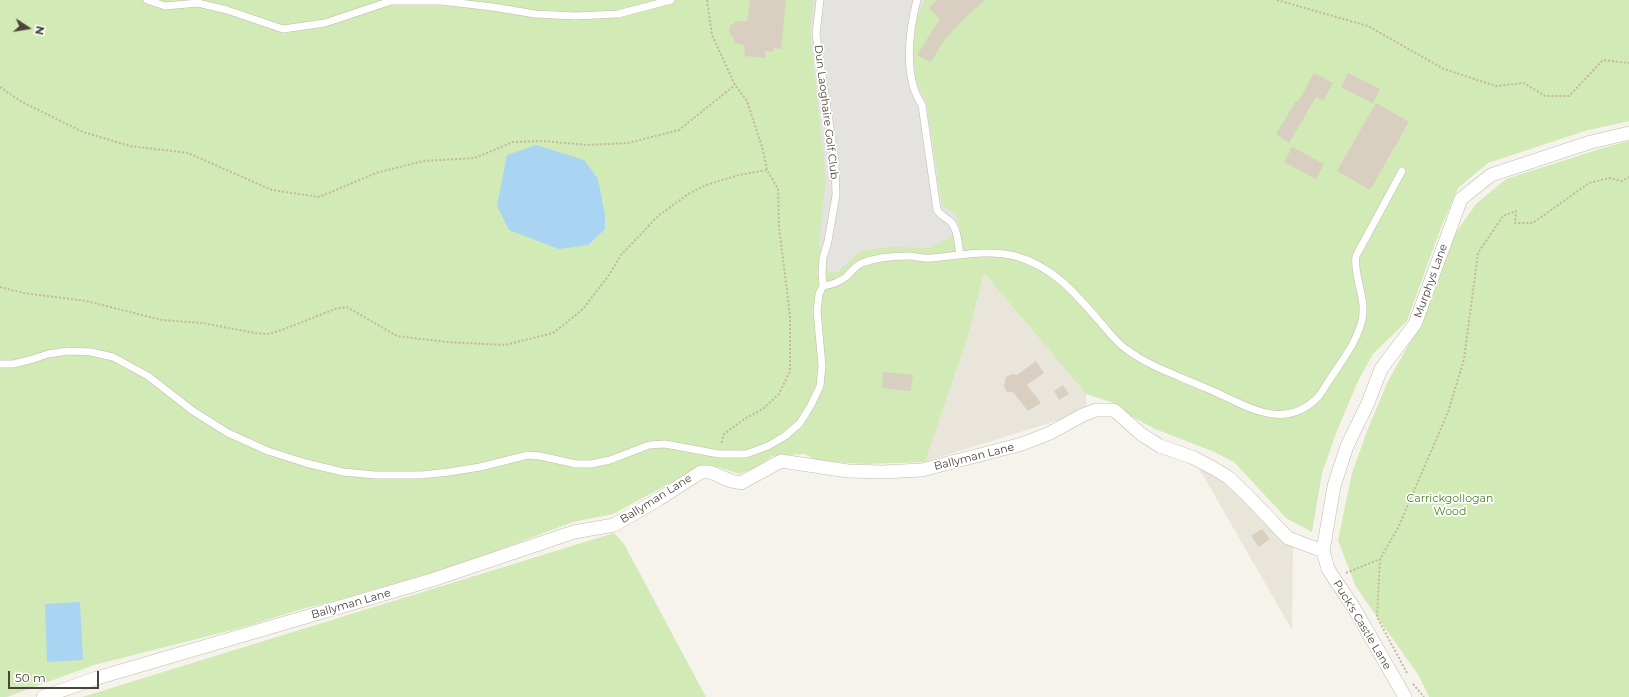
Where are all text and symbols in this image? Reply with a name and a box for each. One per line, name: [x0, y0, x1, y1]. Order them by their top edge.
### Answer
north arrow: [8, 8, 48, 48]
text: N: [32, 25, 48, 36]
street label: Dun Laoghaire Golf Club: [811, 44, 841, 180]
street label: Murphys Lane: [1411, 242, 1451, 320]
street label: Ballyman Lane: [933, 441, 1015, 473]
street label: Ballyman Lane: [618, 472, 694, 526]
park label: Carrickgollogan Wood: [1407, 492, 1493, 518]
street label: Puck's Castle Lane: [1330, 578, 1394, 672]
street label: Ballyman Lane: [310, 586, 392, 622]
scale bar: [10, 663, 101, 689]
text: 50 m: [15, 670, 46, 685]

